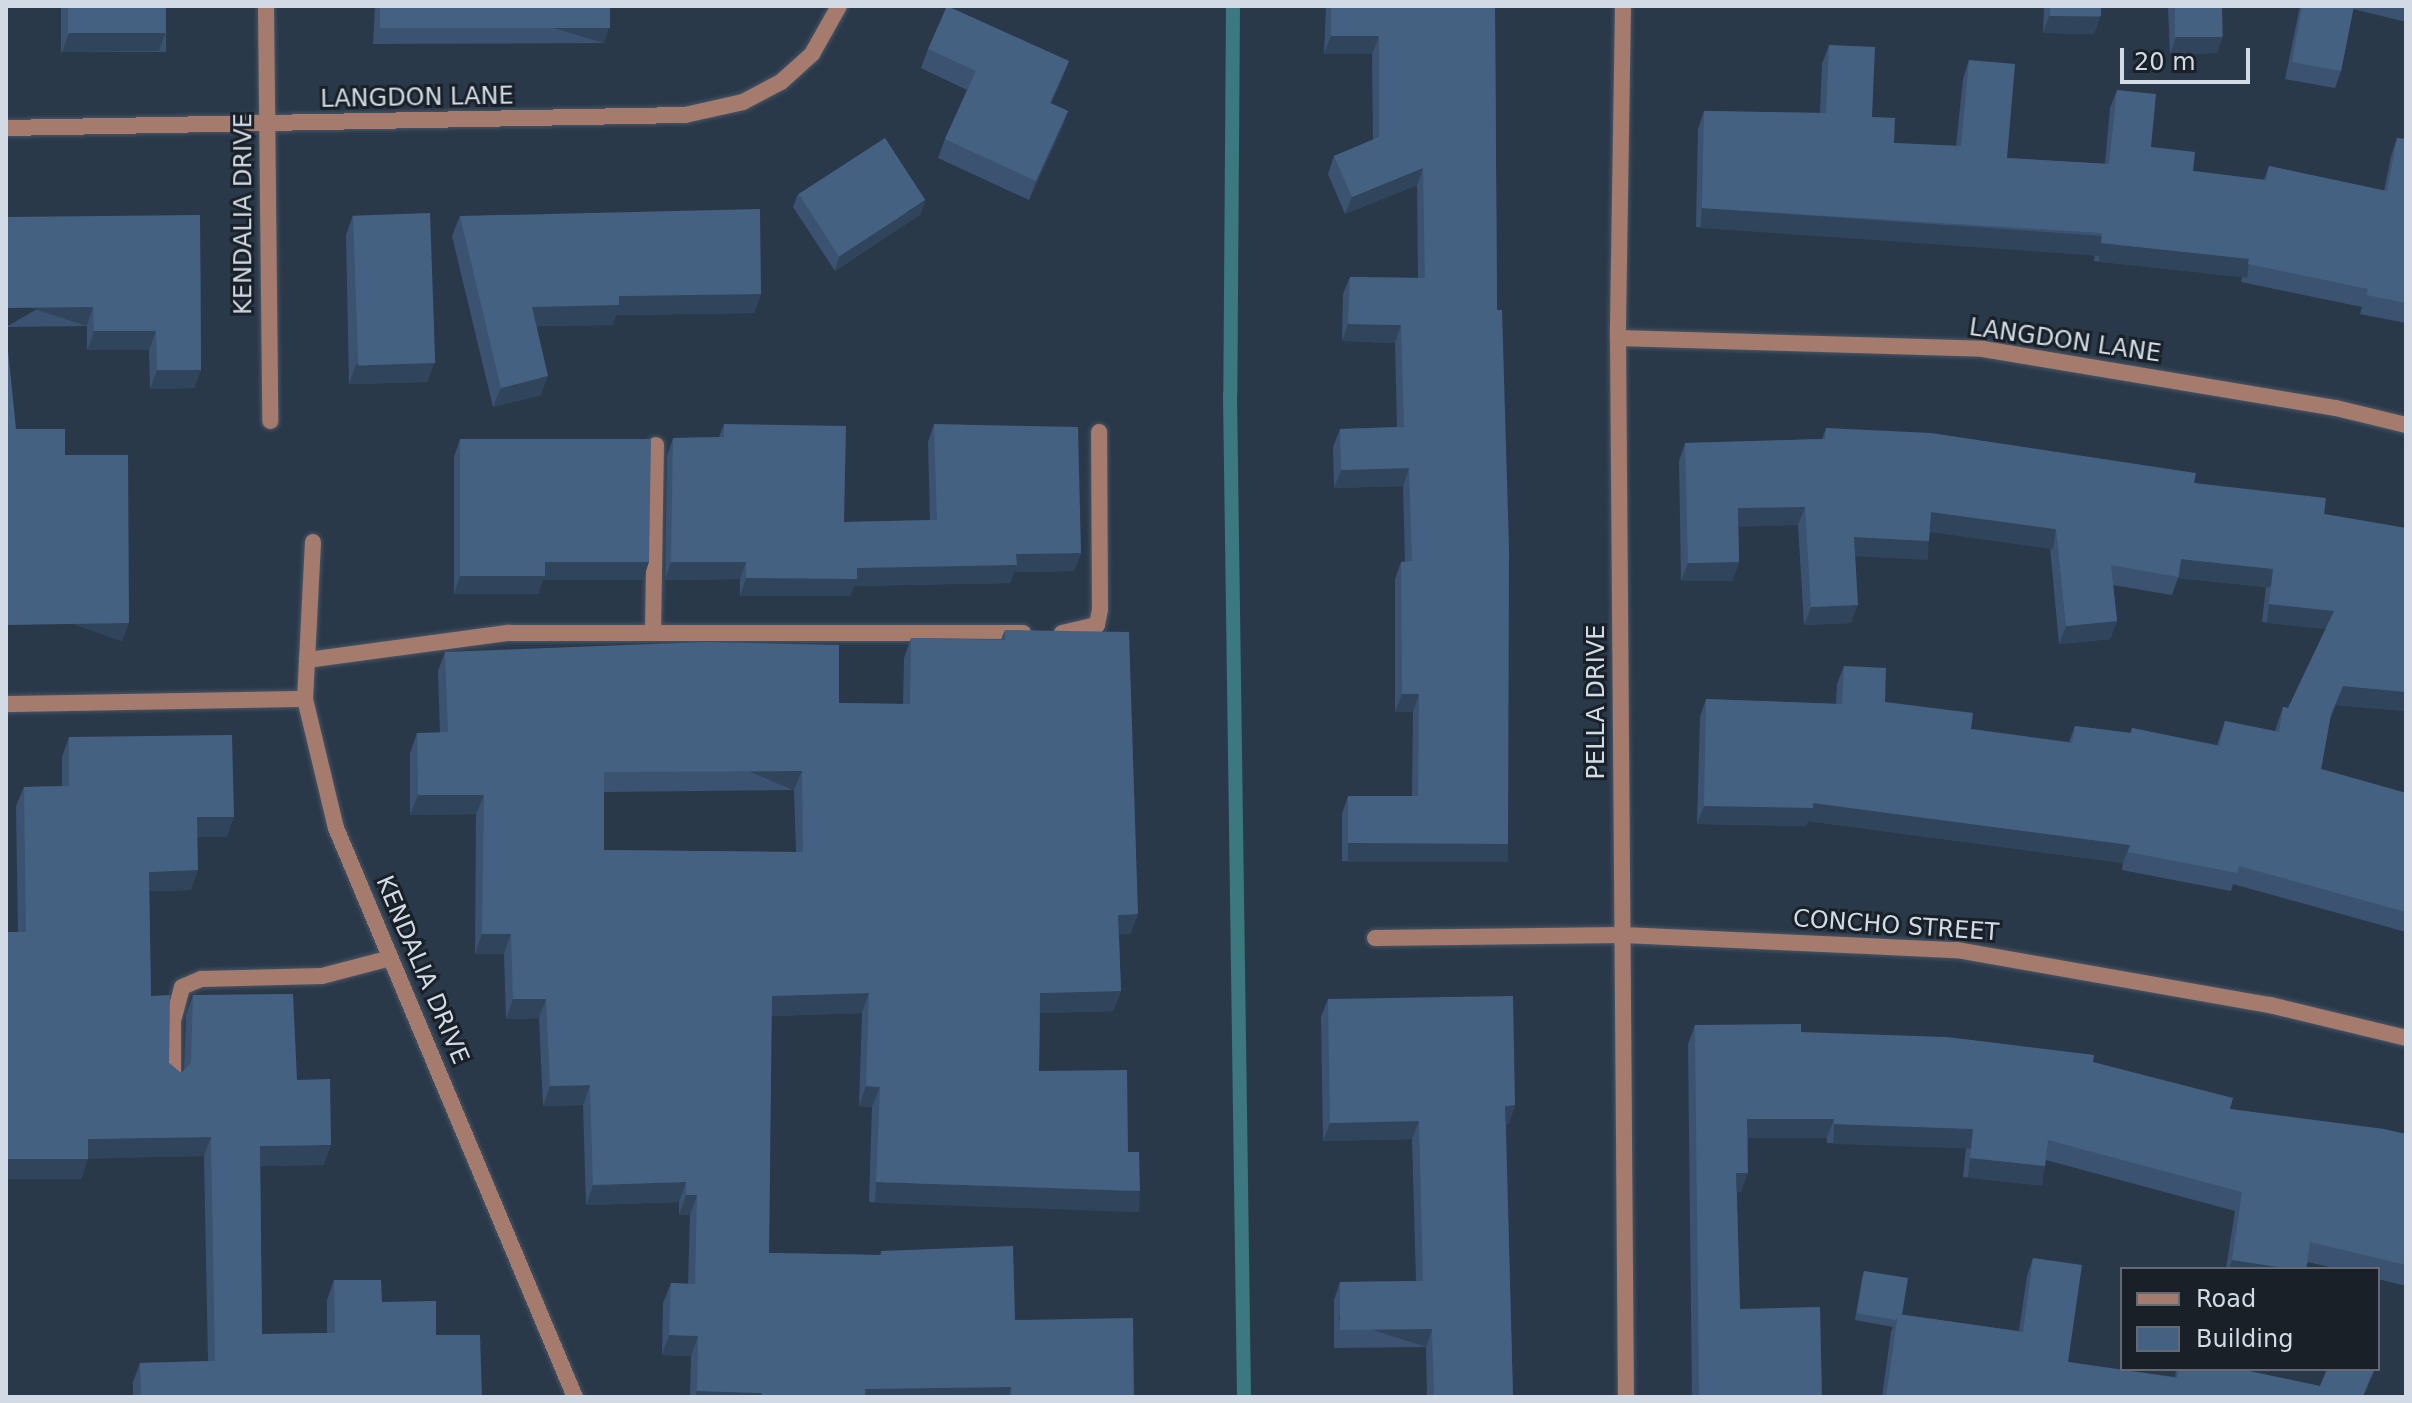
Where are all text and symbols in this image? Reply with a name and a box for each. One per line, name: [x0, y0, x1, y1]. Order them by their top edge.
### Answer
scale bar: [2124, 32, 2254, 82]
text: 20 m: [2134, 48, 2196, 76]
street label: LANGDON LANE: [320, 82, 514, 114]
street label: KENDALIA DRIVE: [230, 113, 258, 315]
street label: LANGDON LANE: [1967, 313, 2163, 369]
street label: PELLA DRIVE: [1583, 625, 1611, 779]
street label: KENDALIA DRIVE: [369, 872, 475, 1068]
street label: CONCHO STREET: [1792, 904, 2000, 948]
legend: [2120, 1267, 2380, 1371]
text: Road: [2196, 1285, 2256, 1313]
text: Building: [2196, 1325, 2293, 1353]

